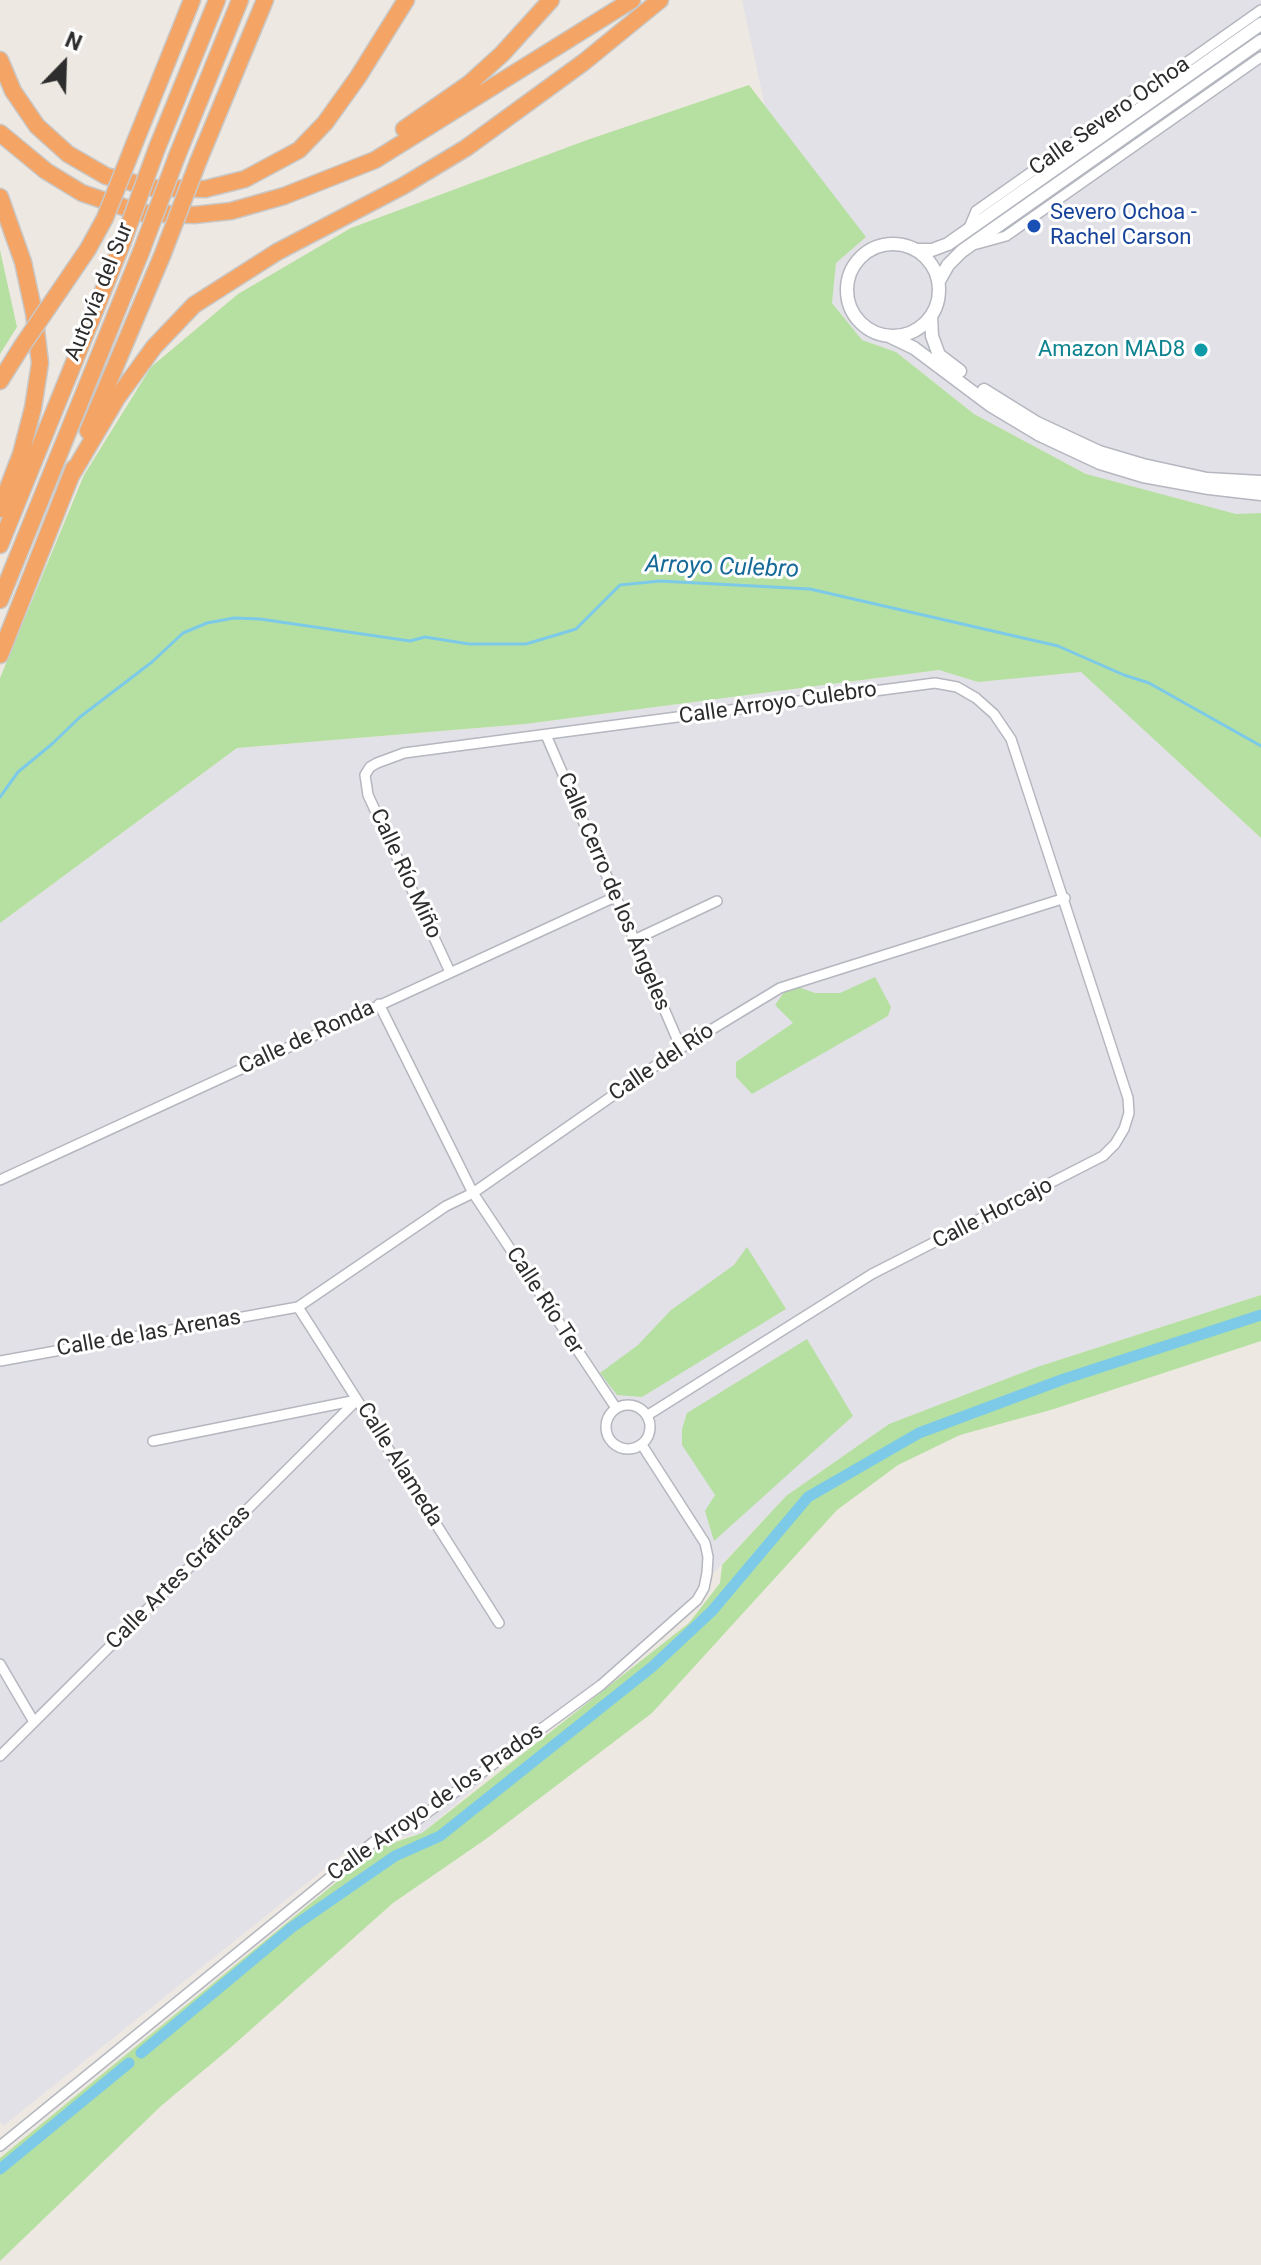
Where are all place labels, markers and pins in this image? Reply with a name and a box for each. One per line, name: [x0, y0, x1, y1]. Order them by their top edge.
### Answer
place label: Severo Ochoa - Rachel Carson: [1050, 200, 1197, 252]
marker: Severo Ochoa - Rachel Carson: [1025, 217, 1043, 235]
place label: Amazon MAD8: [1038, 337, 1185, 363]
marker: Amazon MAD8: [1192, 341, 1210, 359]

